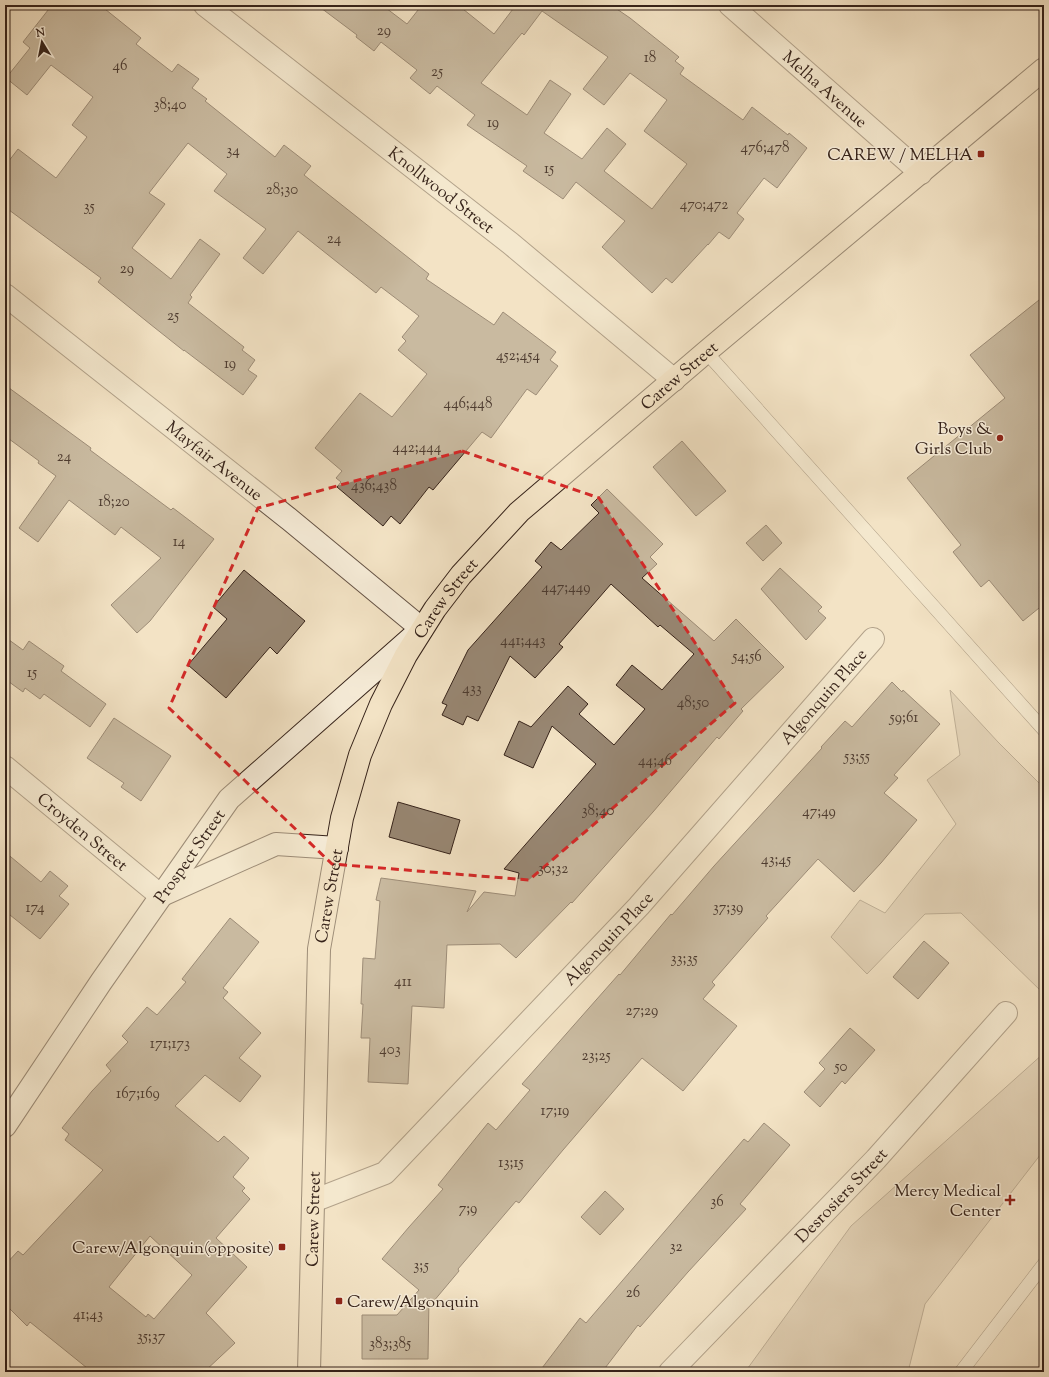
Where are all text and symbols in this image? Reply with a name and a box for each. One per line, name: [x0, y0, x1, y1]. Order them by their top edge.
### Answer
house number: 29: [377, 21, 391, 42]
north arrow: [22, 22, 62, 62]
text: N: [34, 24, 46, 42]
street label: Melha Avenue: [776, 46, 872, 135]
house number: 18: [644, 48, 656, 69]
house number: 46: [113, 56, 127, 77]
house number: 25: [431, 62, 443, 83]
house number: 38;40: [154, 95, 186, 116]
house number: 19: [487, 113, 499, 134]
house number: 476;478: [741, 138, 789, 159]
house number: 34: [226, 141, 240, 162]
street label: Knollwood Street: [382, 142, 499, 240]
place label: CAREW / MELHA: [827, 144, 973, 168]
marker: CAREW / MELHA: [976, 149, 986, 159]
house number: 15: [544, 159, 554, 180]
house number: 28;30: [266, 180, 298, 201]
house number: 470;472: [680, 195, 728, 216]
house number: 35: [83, 197, 95, 218]
house number: 24: [327, 229, 342, 250]
house number: 29: [120, 259, 134, 280]
house number: 25: [167, 306, 179, 327]
street label: Carew Street: [636, 337, 724, 417]
house number: 452;454: [496, 346, 540, 367]
house number: 19: [224, 354, 236, 375]
house number: 446;448: [444, 394, 492, 415]
street label: Mayfair Avenue: [160, 416, 267, 508]
place label: Boys & Girls Club: [915, 418, 993, 462]
marker: Boys & Girls Club: [995, 433, 1005, 443]
house number: 442;444: [393, 438, 442, 459]
house number: 24: [57, 447, 72, 468]
house number: 436;438: [351, 476, 397, 497]
house number: 18;20: [98, 492, 130, 513]
house number: 14: [173, 532, 186, 553]
street label: Carew Street: [409, 554, 485, 644]
house number: 447;449: [542, 578, 590, 599]
house number: 441;443: [500, 631, 546, 652]
street label: Algonquin Place: [776, 644, 874, 751]
house number: 54;56: [731, 647, 762, 668]
house number: 15: [27, 663, 37, 684]
house number: 433: [462, 679, 482, 700]
house number: 48;50: [677, 693, 709, 714]
house number: 59;61: [889, 708, 918, 729]
house number: 53;55: [843, 747, 870, 768]
house number: 44;46: [638, 751, 672, 772]
street label: Croyden Street: [31, 788, 132, 878]
house number: 38;40: [582, 801, 614, 822]
house number: 47;49: [802, 802, 836, 823]
street label: Prospect Street: [149, 805, 232, 909]
street label: Carew Street: [310, 847, 350, 945]
house number: 43;45: [761, 850, 791, 871]
house number: 30;32: [538, 859, 568, 880]
street label: Algonquin Place: [559, 888, 660, 992]
house number: 174: [25, 898, 45, 919]
house number: 37;39: [713, 898, 743, 919]
house number: 33;35: [670, 949, 698, 970]
house number: 411: [394, 972, 412, 993]
house number: 27;29: [626, 1001, 658, 1022]
house number: 171;173: [150, 1034, 190, 1055]
house number: 403: [379, 1040, 401, 1061]
house number: 23;25: [581, 1046, 611, 1067]
house number: 50: [833, 1057, 848, 1078]
house number: 167;169: [116, 1084, 160, 1105]
house number: 17;19: [541, 1101, 569, 1122]
street label: Desrosiers Street: [791, 1144, 894, 1249]
house number: 13;15: [498, 1153, 524, 1174]
street label: Carew Street: [301, 1171, 328, 1267]
place label: Mercy Medical Center: [894, 1180, 1002, 1224]
house number: 36: [710, 1192, 724, 1213]
marker: Mercy Medical Center: [1004, 1194, 1016, 1206]
house number: 7;9: [459, 1199, 477, 1220]
place label: Carew/Algonquin(opposite): [72, 1237, 274, 1261]
house number: 32: [669, 1237, 683, 1258]
marker: Carew/Algonquin(opposite): [277, 1242, 287, 1252]
house number: 3;5: [413, 1256, 429, 1277]
house number: 26: [626, 1283, 640, 1304]
place label: Carew/Algonquin: [347, 1291, 479, 1315]
marker: Carew/Algonquin: [334, 1296, 344, 1306]
house number: 41;43: [73, 1305, 103, 1326]
house number: 35;37: [137, 1327, 166, 1348]
house number: 383;385: [369, 1334, 411, 1355]

